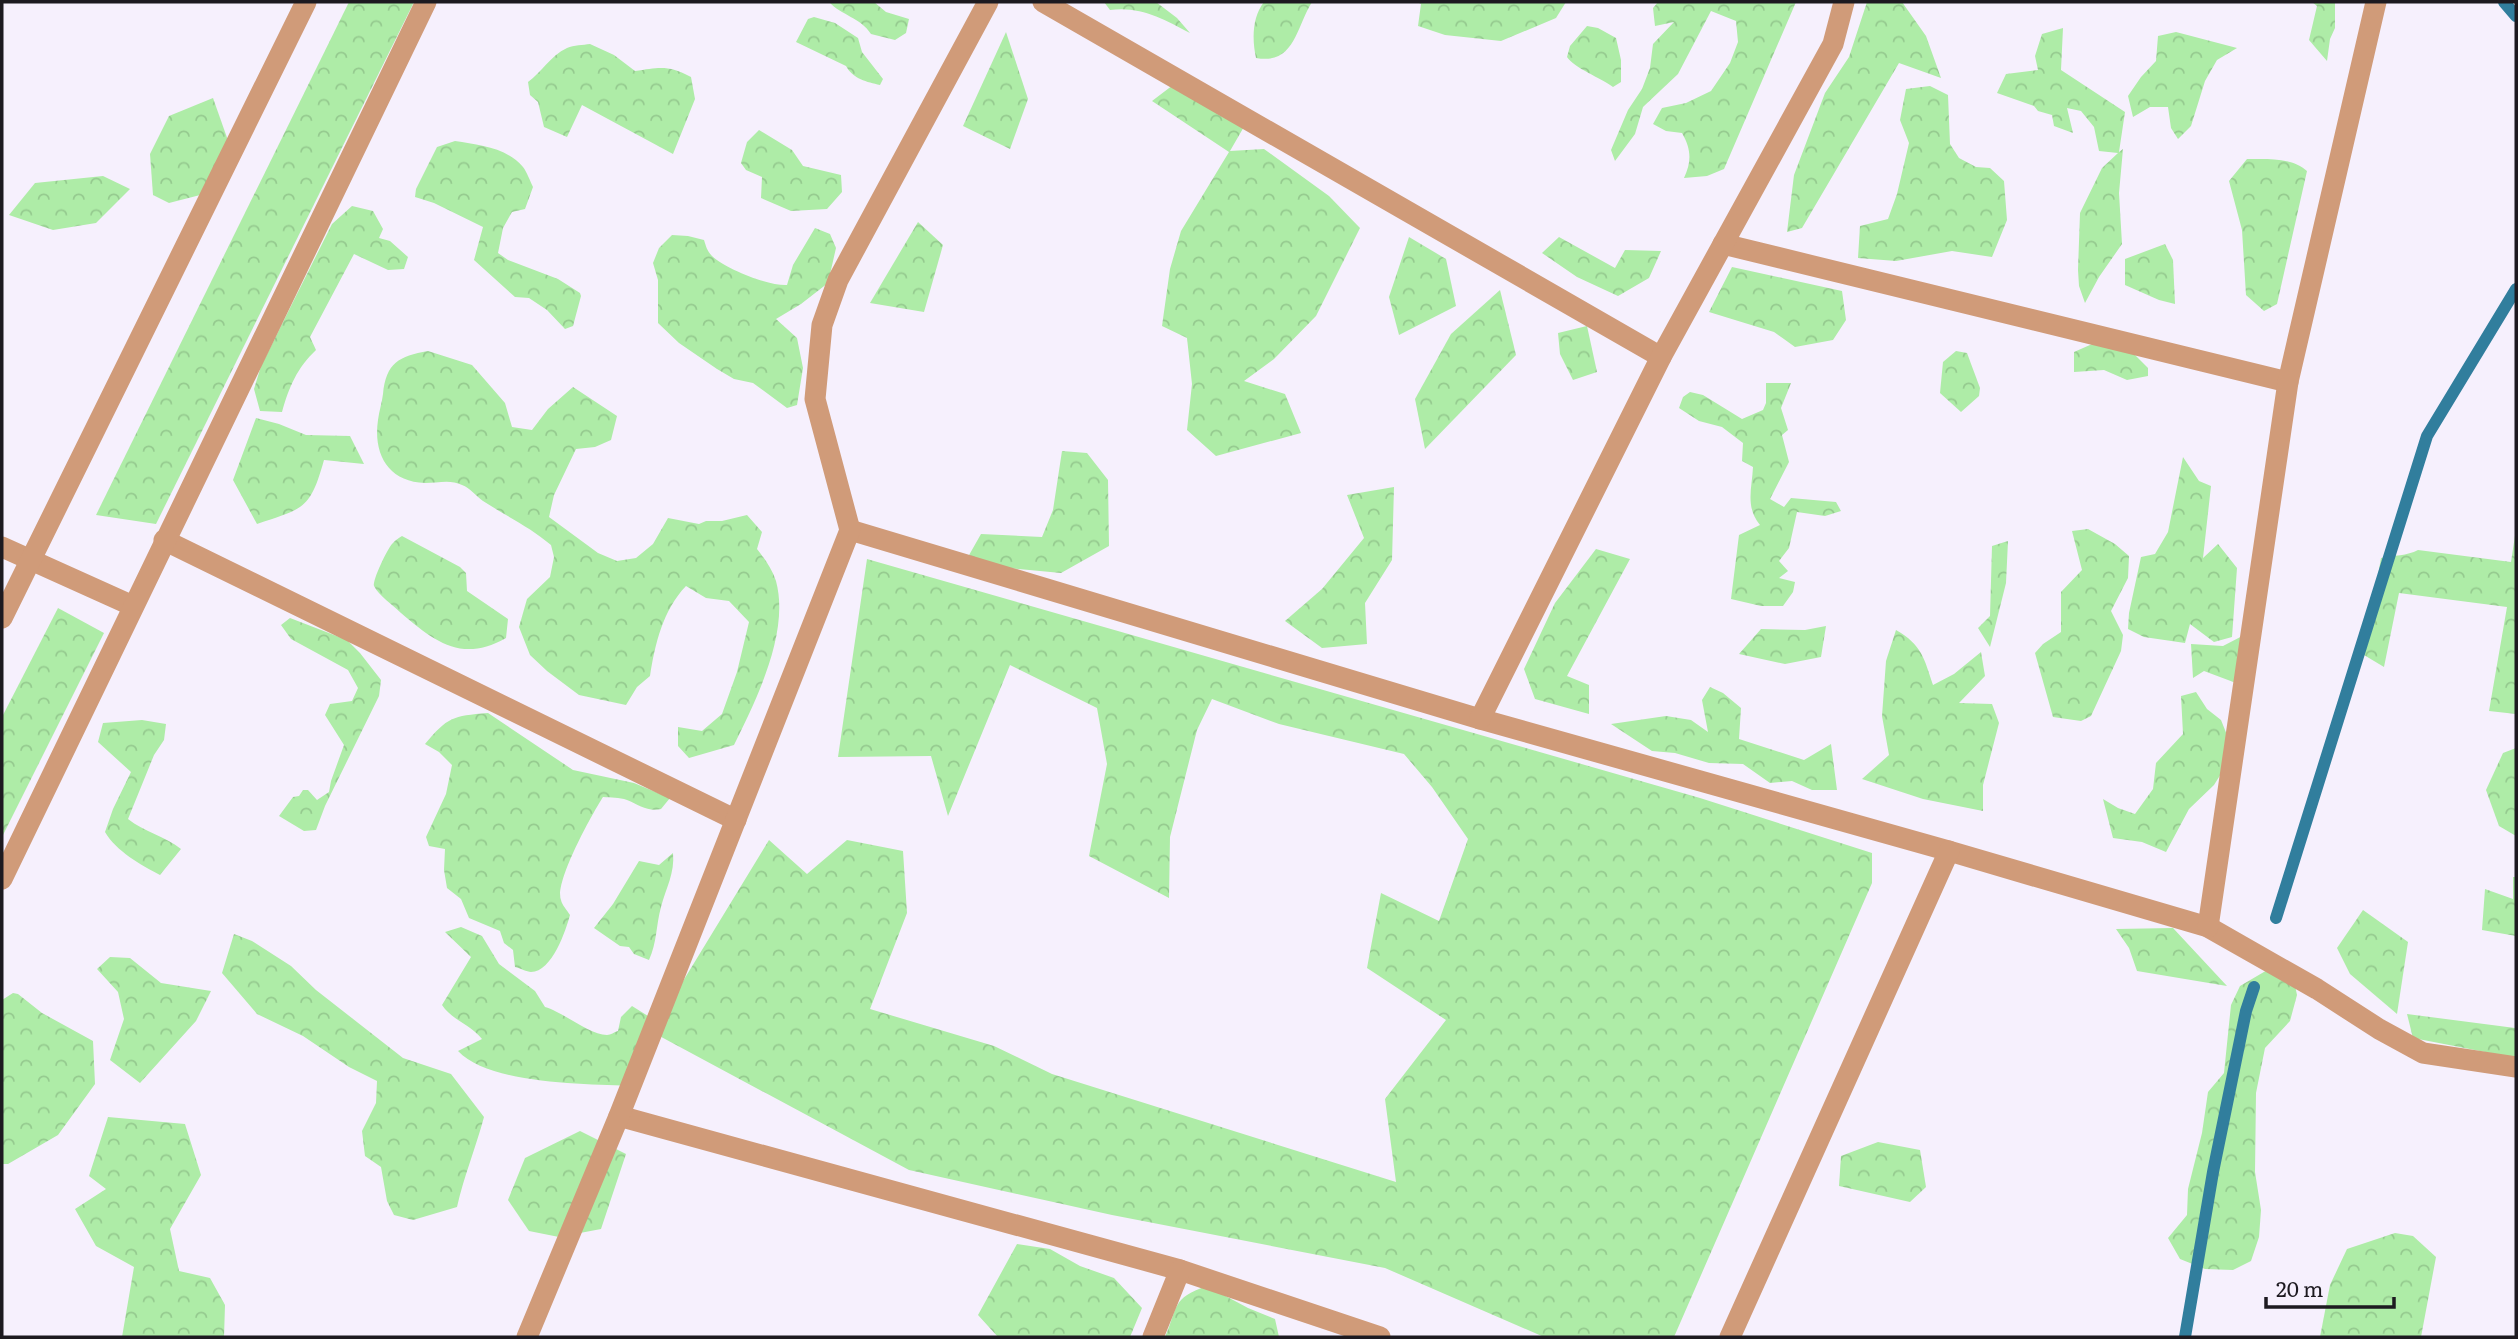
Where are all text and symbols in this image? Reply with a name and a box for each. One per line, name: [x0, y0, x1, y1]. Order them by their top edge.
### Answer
scale bar: [2266, 1266, 2394, 1310]
text: 20 m: [2276, 1272, 2323, 1303]

